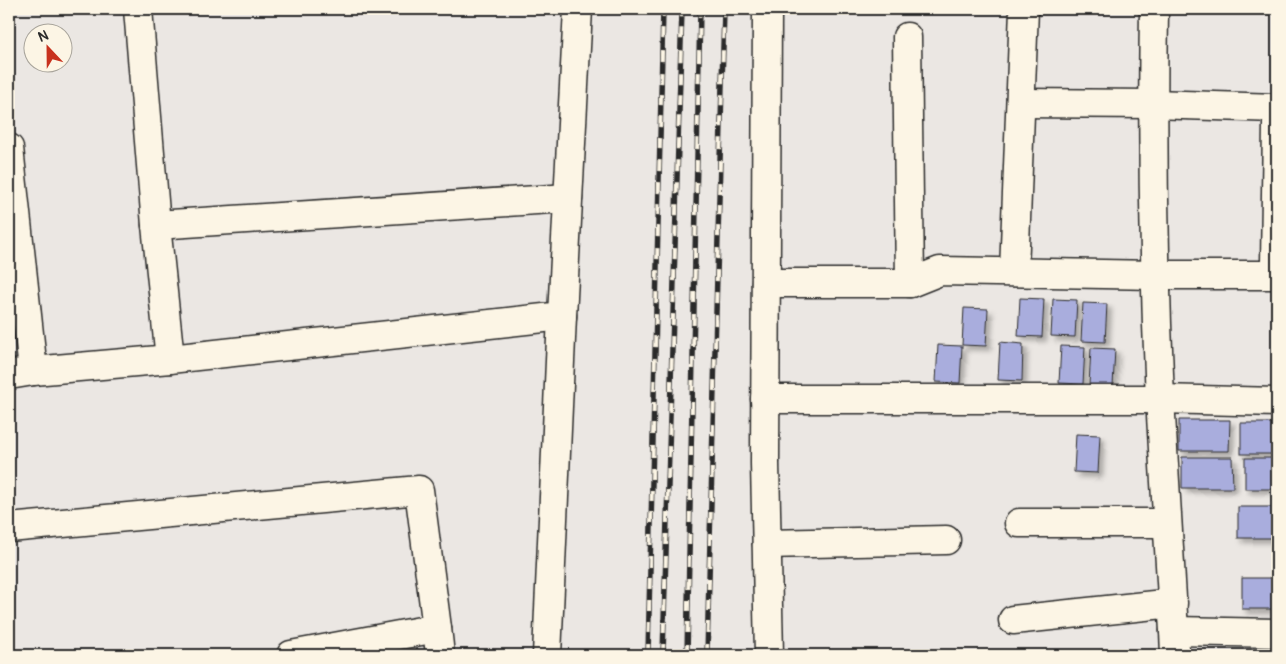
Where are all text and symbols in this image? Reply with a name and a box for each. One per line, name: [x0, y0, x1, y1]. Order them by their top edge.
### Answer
north arrow: [22, 22, 72, 72]
text: N: [36, 27, 51, 46]

